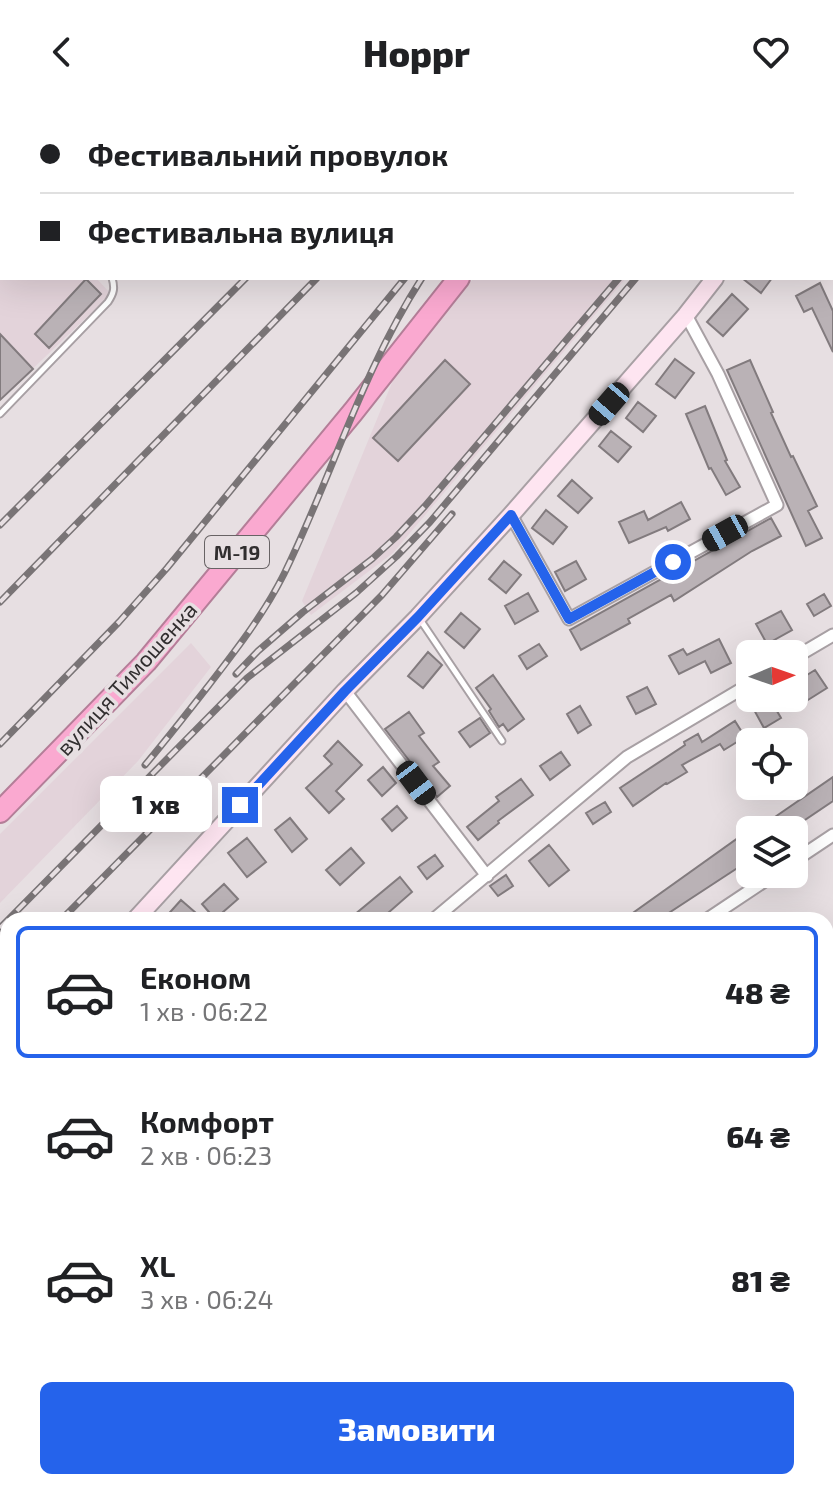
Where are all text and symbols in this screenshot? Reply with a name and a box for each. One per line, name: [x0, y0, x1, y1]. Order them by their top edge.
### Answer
icon: back: [40, 30, 84, 74]
icon: heart: [749, 30, 793, 74]
text: Hoppr: [363, 31, 470, 74]
text: Фестивальний провулок: [88, 136, 448, 172]
text: Фестивальна вулиця: [88, 213, 394, 249]
car: [584, 378, 634, 430]
car: [698, 511, 752, 555]
road number: М-19: [205, 536, 269, 568]
route start: [655, 544, 691, 580]
street label: вулиця Тимошенка: [50, 596, 202, 761]
north arrow: [736, 640, 808, 712]
map controls: [736, 640, 808, 888]
button: locate: [736, 728, 808, 800]
car: [392, 757, 440, 809]
callout: 1 хв: [100, 777, 212, 833]
route end: [222, 787, 258, 823]
text: 1 хв: [132, 788, 180, 819]
button: layers: [736, 816, 808, 888]
icon: car: [44, 956, 116, 1028]
text: Економ: [140, 959, 251, 995]
text: 48 ₴: [725, 974, 790, 1010]
text: 1 хв · 06:22: [140, 995, 268, 1026]
icon: car: [44, 1100, 116, 1172]
text: Комфорт: [140, 1103, 274, 1139]
text: 64 ₴: [726, 1118, 790, 1154]
text: 2 хв · 06:23: [140, 1139, 272, 1170]
icon: car: [44, 1244, 116, 1316]
text: XL: [140, 1247, 175, 1283]
text: 81 ₴: [731, 1262, 790, 1298]
text: 3 хв · 06:24: [140, 1283, 273, 1314]
button: Замовити: [40, 1382, 794, 1474]

